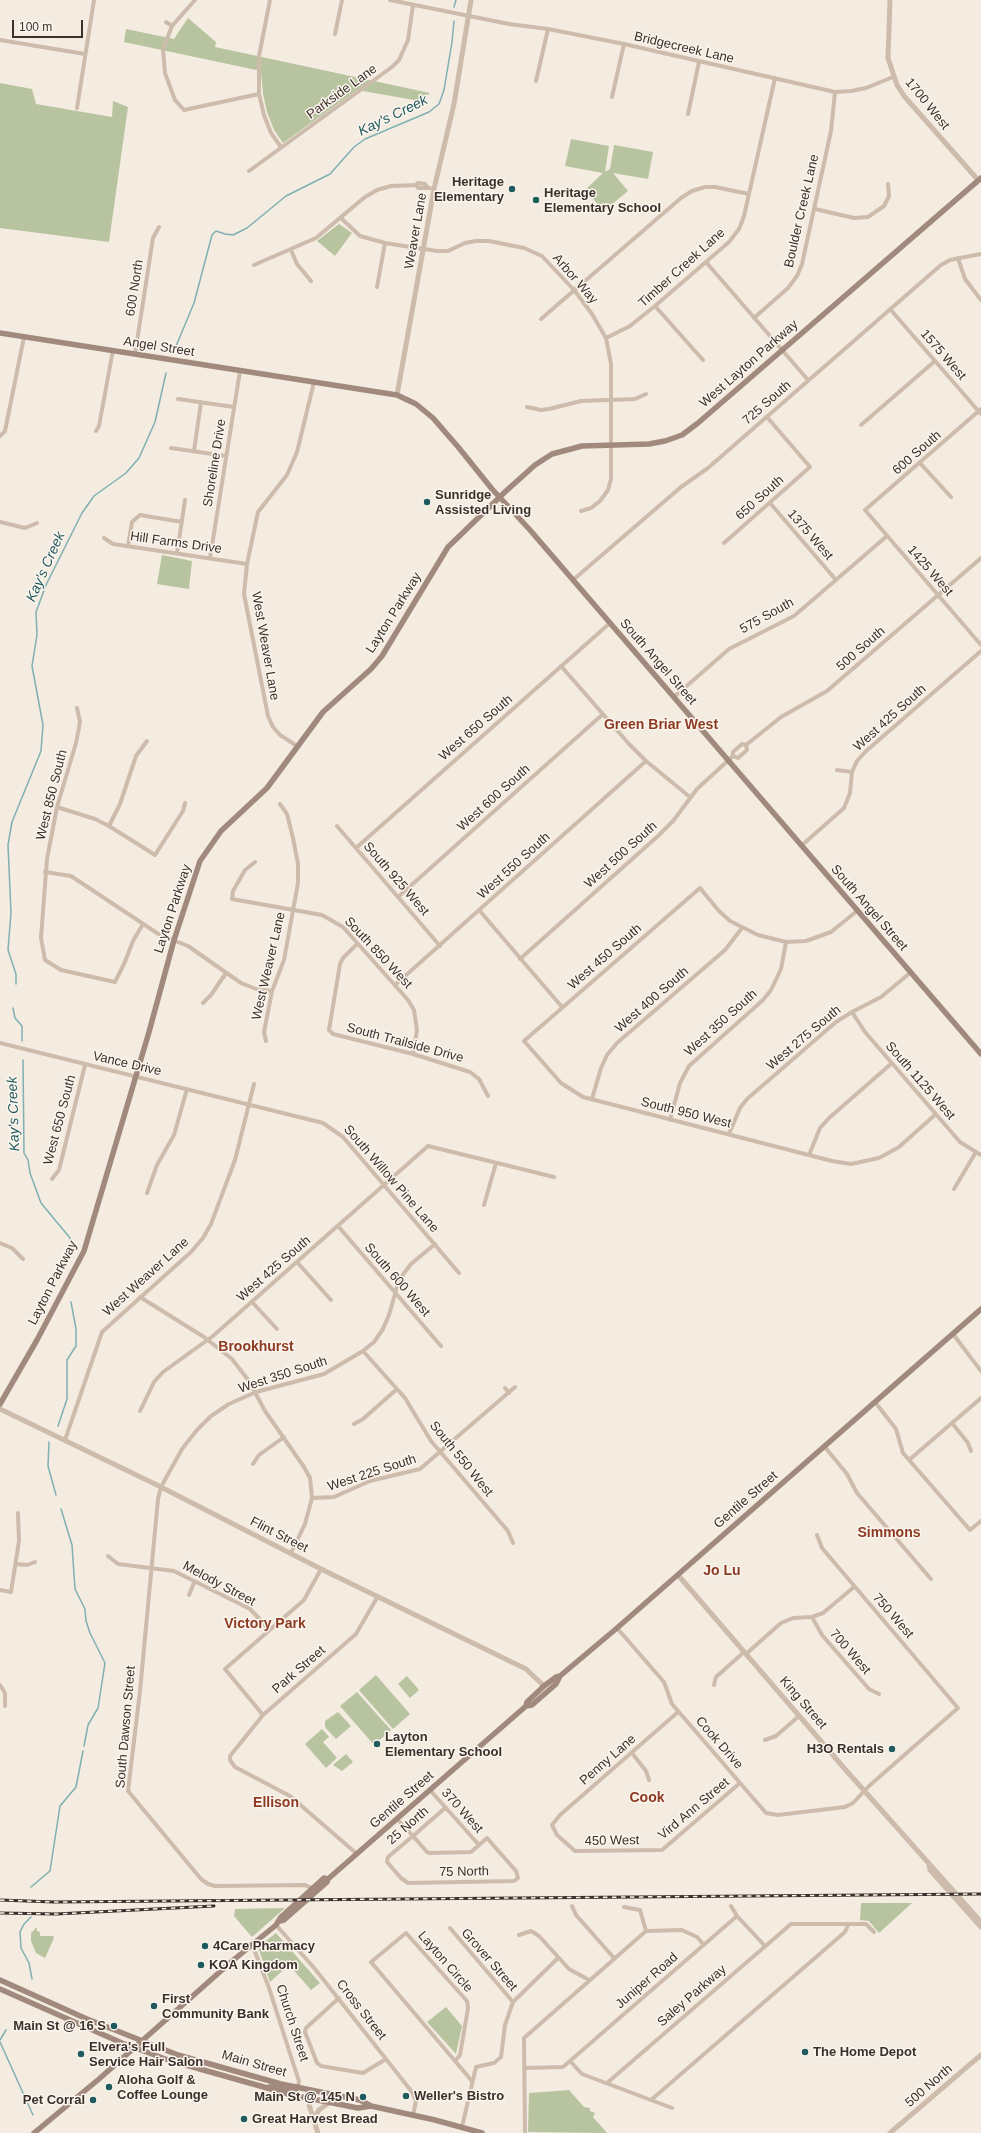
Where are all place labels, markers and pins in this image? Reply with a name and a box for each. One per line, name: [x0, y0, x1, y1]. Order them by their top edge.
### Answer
place label: Heritage Elementary: [434, 174, 504, 205]
marker: Heritage Elementary: [507, 184, 517, 194]
place label: Heritage Elementary School: [544, 185, 661, 216]
marker: Heritage Elementary School: [531, 195, 541, 205]
place label: Sunridge Assisted Living: [435, 487, 531, 518]
marker: Sunridge Assisted Living: [422, 497, 432, 507]
place label: Layton Elementary School: [385, 1729, 502, 1760]
marker: Layton Elementary School: [372, 1739, 382, 1749]
place label: H3O Rentals: [807, 1741, 884, 1757]
marker: H3O Rentals: [887, 1744, 897, 1754]
place label: 4Care Pharmacy: [213, 1938, 315, 1954]
marker: 4Care Pharmacy: [200, 1941, 210, 1951]
place label: KOA Kingdom: [209, 1957, 298, 1973]
marker: KOA Kingdom: [196, 1960, 206, 1970]
place label: First Community Bank: [162, 1991, 269, 2022]
marker: First Community Bank: [149, 2001, 159, 2011]
place label: Main St @ 16 S: [13, 2018, 106, 2034]
marker: Main St @ 16 S: [109, 2021, 119, 2031]
place label: Elvera's Full Service Hair Salon: [89, 2039, 203, 2070]
place label: The Home Depot: [813, 2044, 916, 2060]
marker: The Home Depot: [800, 2047, 810, 2057]
marker: Elvera's Full Service Hair Salon: [76, 2049, 86, 2059]
place label: Aloha Golf & Coffee Lounge: [117, 2072, 208, 2103]
marker: Aloha Golf & Coffee Lounge: [104, 2082, 114, 2092]
place label: Weller's Bistro: [414, 2088, 504, 2104]
place label: Main St @ 145 N: [254, 2089, 355, 2105]
marker: Weller's Bistro: [401, 2091, 411, 2101]
place label: Pet Corral: [23, 2092, 85, 2108]
marker: Main St @ 145 N: [358, 2092, 368, 2102]
marker: Pet Corral: [88, 2095, 98, 2105]
place label: Great Harvest Bread: [252, 2111, 378, 2127]
marker: Great Harvest Bread: [239, 2114, 249, 2124]

